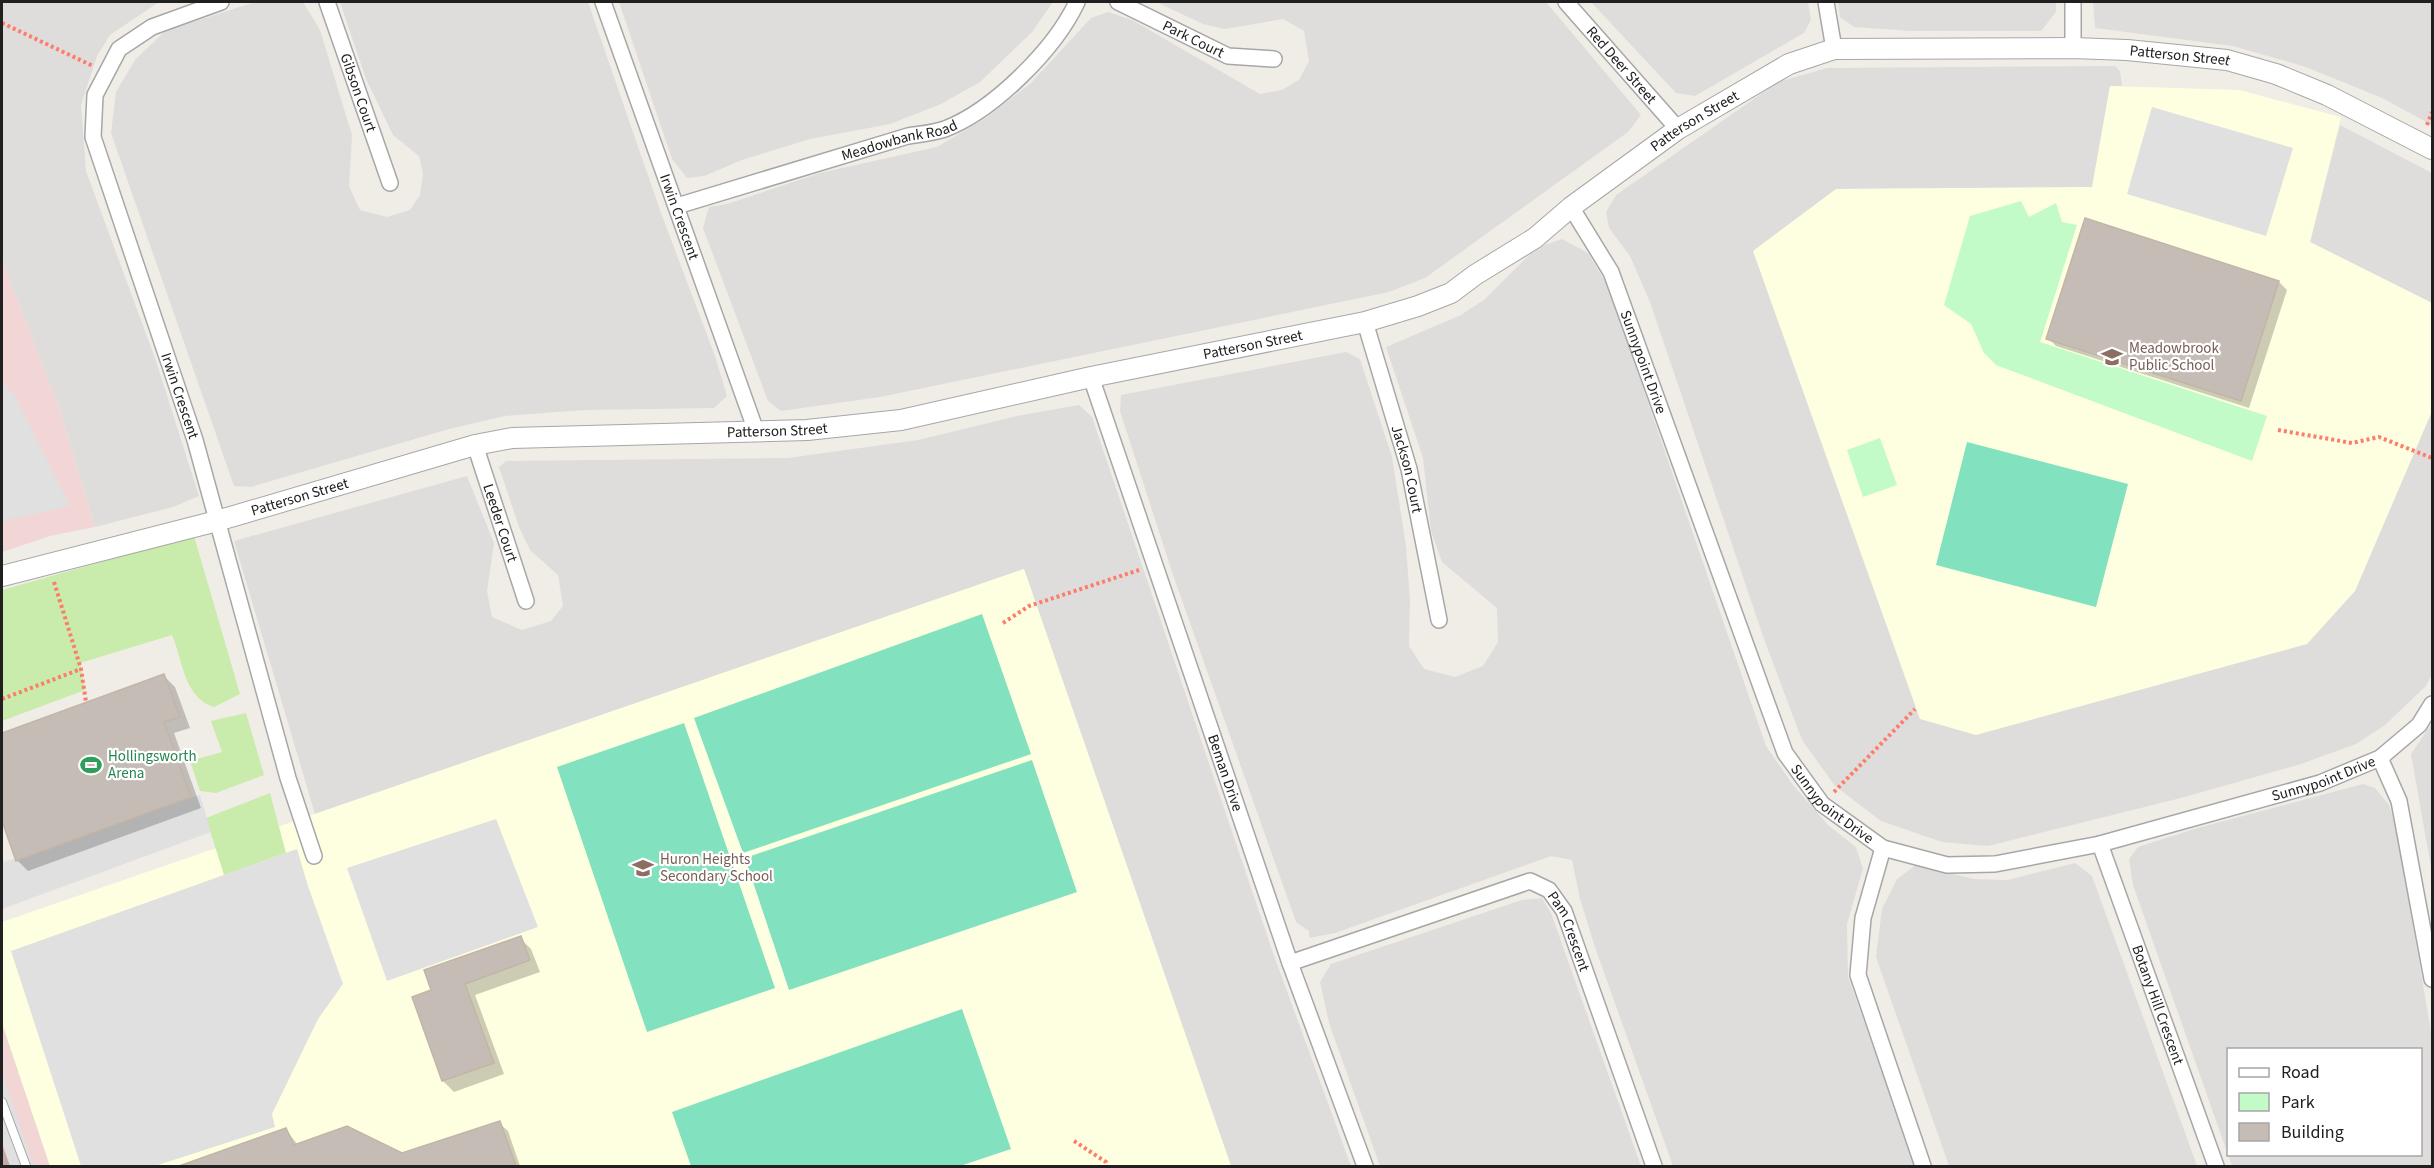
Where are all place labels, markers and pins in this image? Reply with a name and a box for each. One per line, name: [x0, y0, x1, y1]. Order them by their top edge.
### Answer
place label: Meadowbrook Public School: [2129, 338, 2219, 376]
school or university icon: Meadowbrook Public School: [2100, 345, 2124, 369]
place label: Hollingsworth Arena: [108, 746, 197, 784]
sports icon: Hollingsworth Arena: [79, 753, 103, 777]
place label: Huron Heights Secondary School: [660, 849, 773, 887]
school or university icon: Huron Heights Secondary School: [631, 856, 655, 880]

